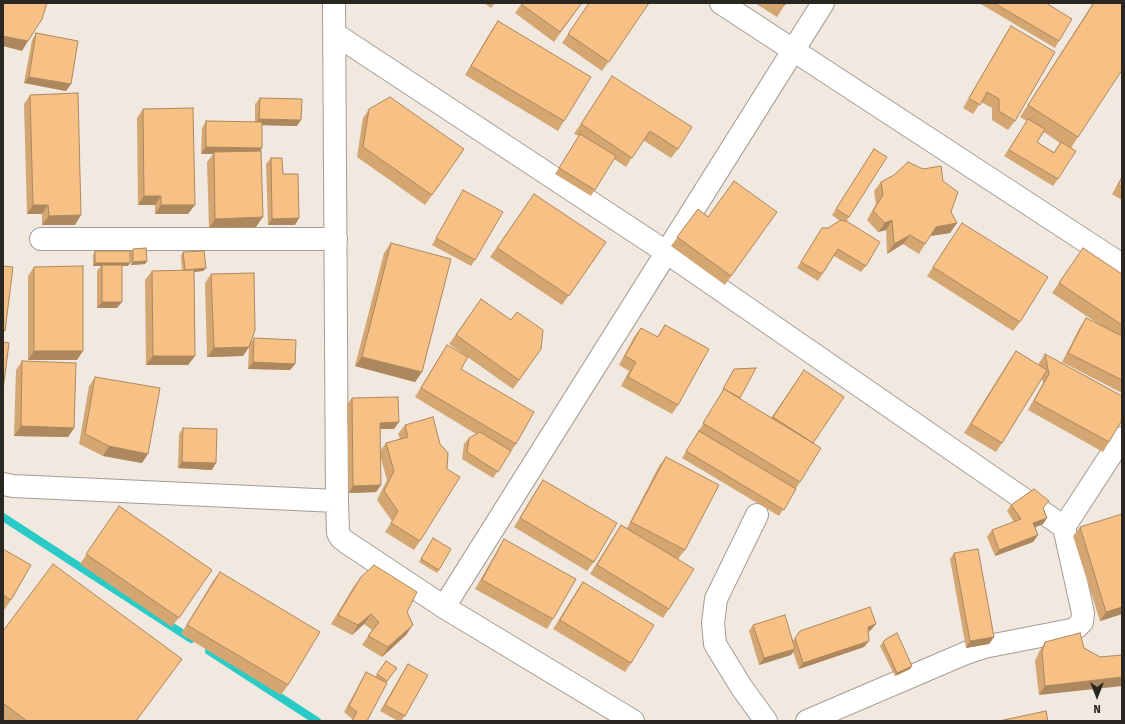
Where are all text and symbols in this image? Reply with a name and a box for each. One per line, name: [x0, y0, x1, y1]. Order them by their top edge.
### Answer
north arrow: [1077, 676, 1117, 716]
text: N: [1093, 702, 1101, 715]

